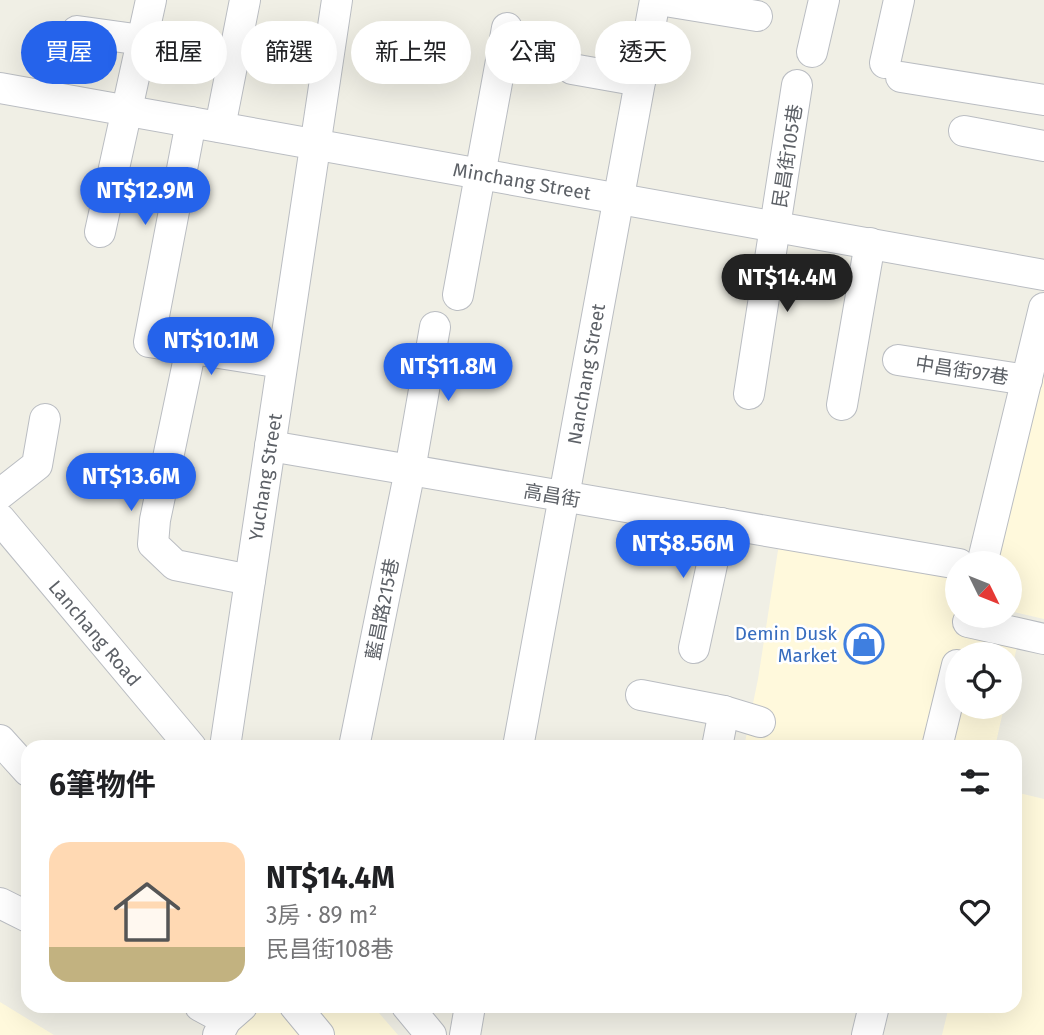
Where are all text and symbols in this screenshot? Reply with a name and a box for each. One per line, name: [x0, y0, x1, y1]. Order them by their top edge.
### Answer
chip: 買屋: [21, 21, 117, 84]
chip: 租屋: [131, 21, 227, 84]
chip: 篩選: [241, 21, 337, 84]
chip: 新上架: [351, 21, 471, 84]
chip: 公寓: [485, 21, 581, 84]
chip: 透天: [595, 21, 691, 84]
street label: 民昌街105巷: [768, 103, 807, 209]
street label: Minchang Street: [451, 158, 593, 205]
pin: NT$12.9M: [73, 168, 217, 227]
text: NT$12.9M: [96, 176, 194, 204]
pin: NT$14.4M: [715, 254, 859, 314]
text: NT$14.4M: [738, 263, 836, 291]
street label: Nanchang Street: [563, 302, 610, 446]
pin: NT$10.1M: [139, 318, 283, 377]
text: NT$10.1M: [163, 326, 259, 354]
pin: NT$11.8M: [376, 344, 520, 403]
text: NT$11.8M: [400, 352, 496, 380]
street label: 中昌街97巷: [914, 352, 1010, 389]
street label: Yuchang Street: [244, 412, 287, 542]
pin: NT$13.6M: [59, 454, 203, 513]
text: NT$13.6M: [82, 462, 180, 490]
street label: 高昌街: [522, 479, 582, 512]
pin: NT$8.56M: [611, 520, 755, 580]
text: NT$8.56M: [632, 529, 734, 557]
north arrow: [945, 551, 1022, 628]
map controls: [945, 551, 1022, 719]
street label: 藍昌路215巷: [361, 557, 404, 662]
street label: Lanchang Road: [44, 576, 146, 691]
place label: Demin Dusk Market: [735, 622, 837, 667]
shop icon: Demin Dusk Market: [843, 623, 885, 665]
button: locate: [945, 642, 1022, 719]
icon: filters: [956, 763, 994, 801]
text: 6筆物件: [49, 767, 156, 803]
text: NT$14.4M: [266, 860, 395, 896]
icon: home: [105, 870, 189, 954]
icon: heart: [956, 893, 994, 931]
text: 3房 · 89 m²: [266, 901, 377, 929]
text: 民昌街108巷: [266, 935, 393, 963]

